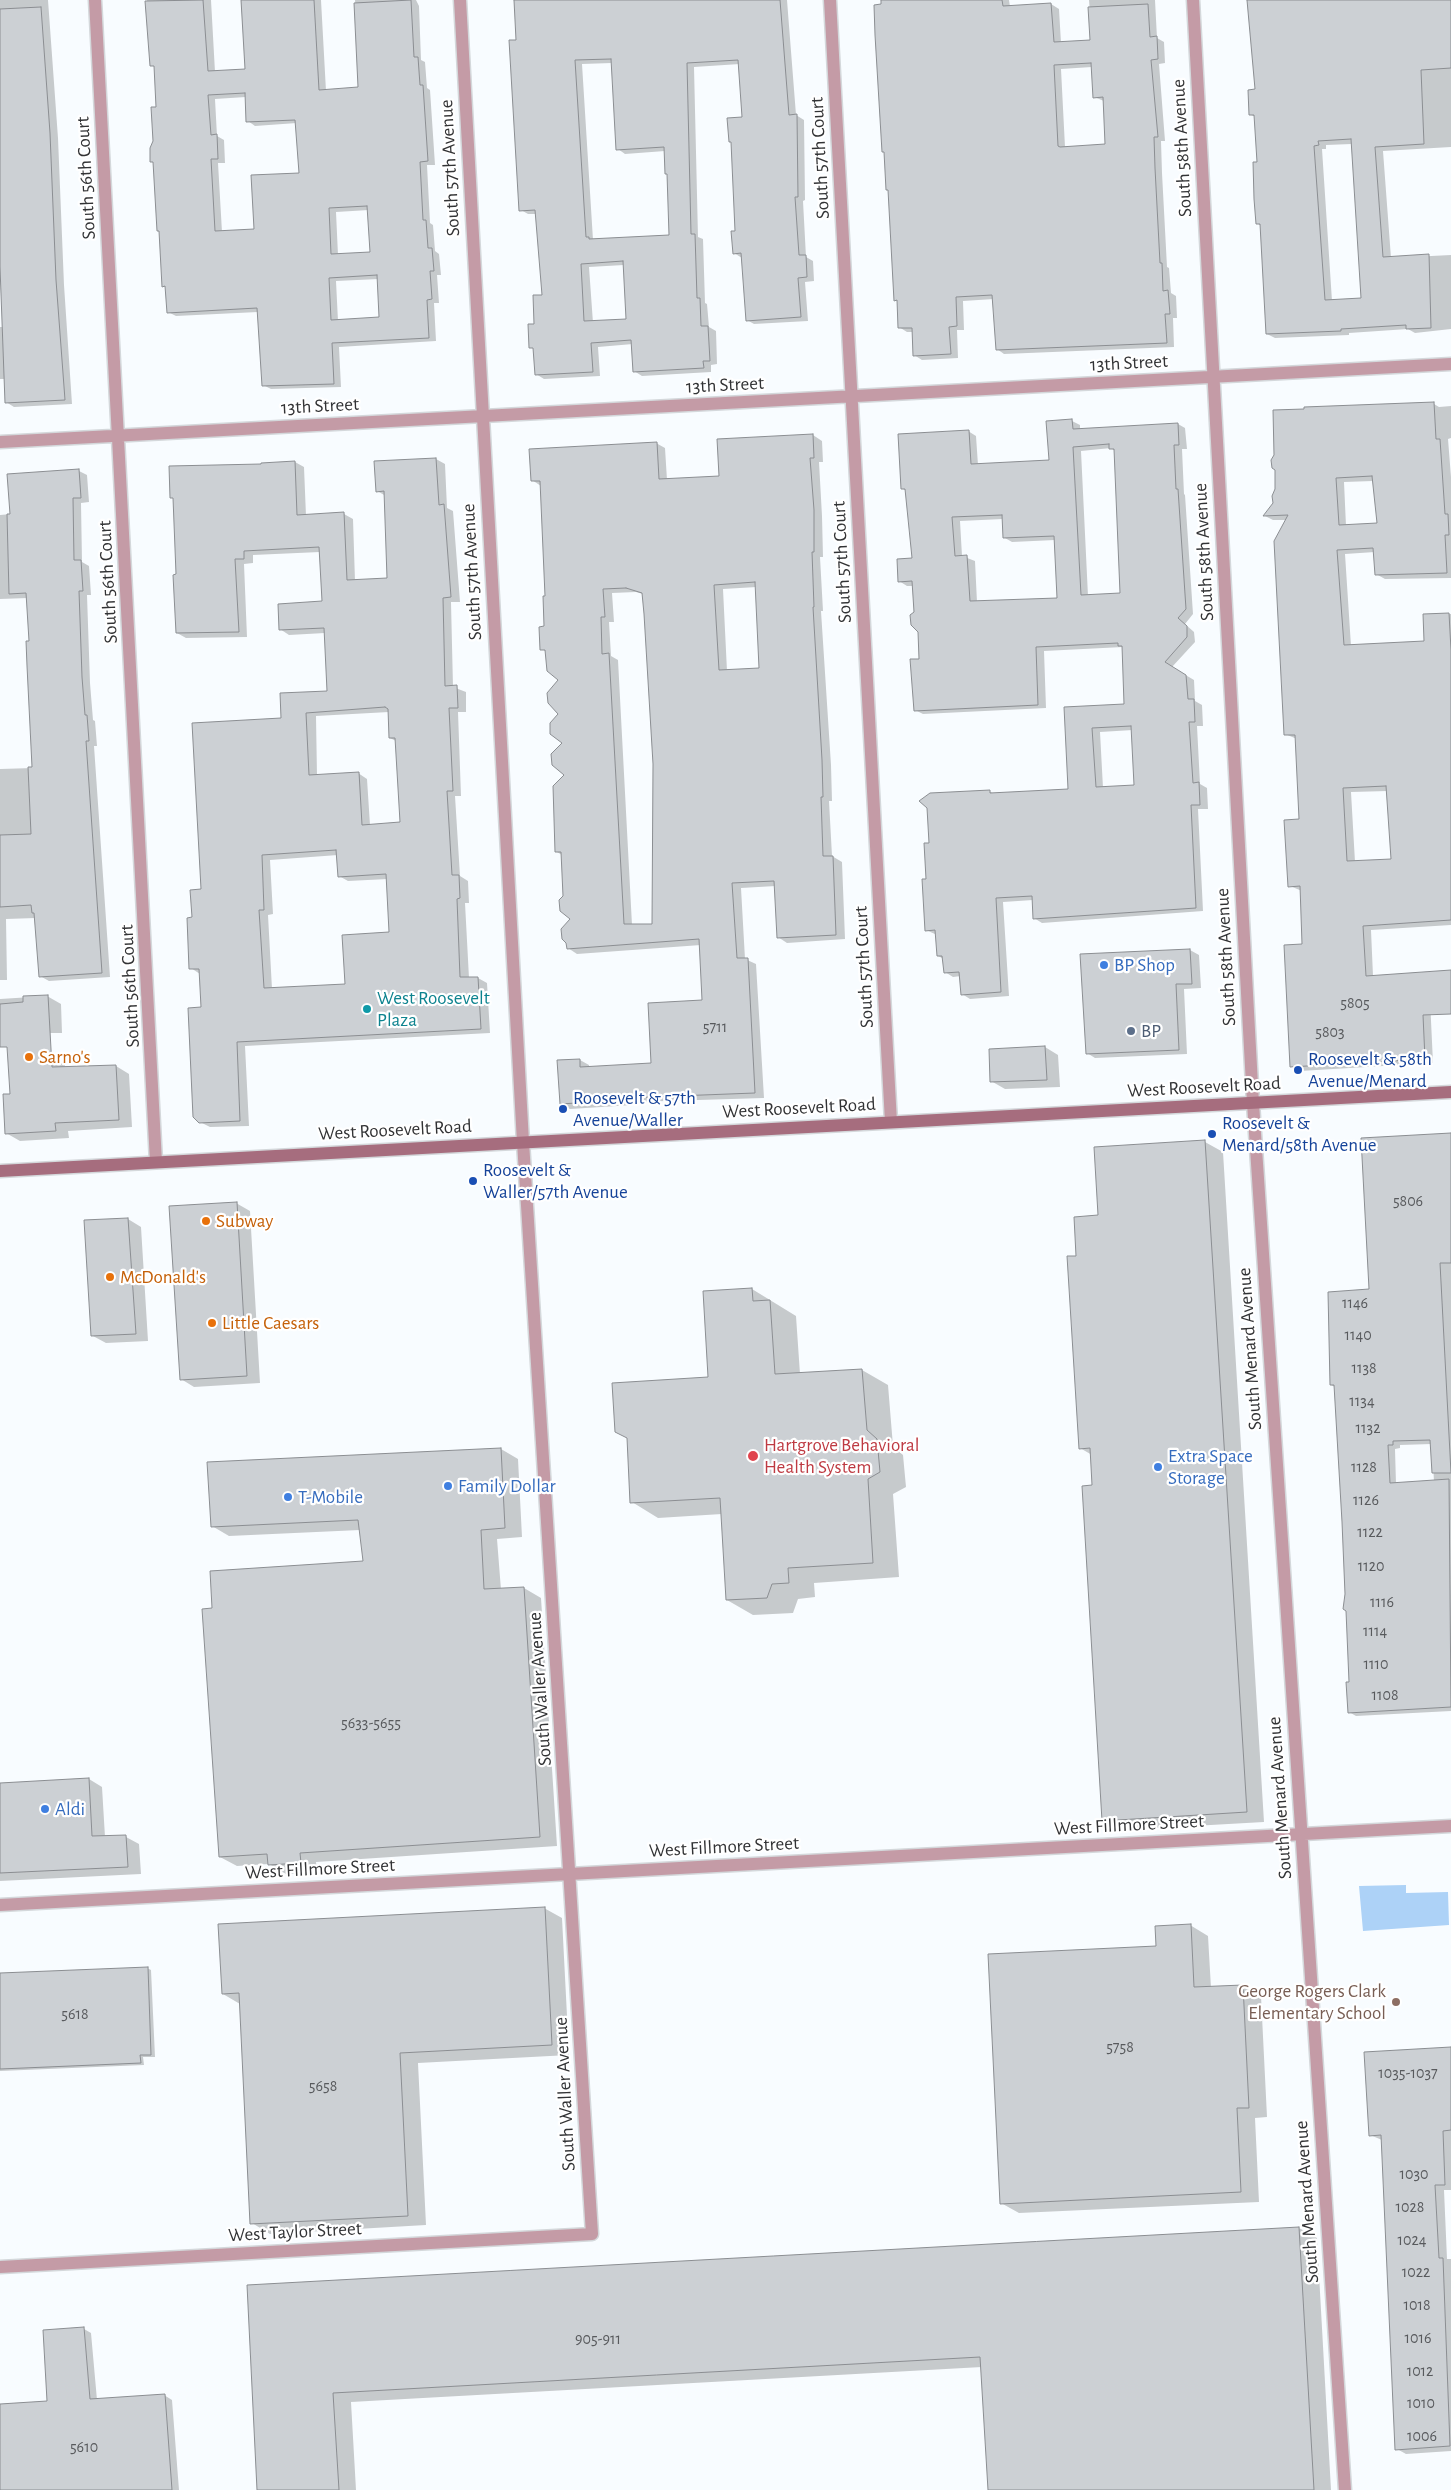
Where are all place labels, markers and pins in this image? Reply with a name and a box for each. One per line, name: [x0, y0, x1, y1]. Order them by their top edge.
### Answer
place label: BP Shop: [1114, 954, 1175, 976]
marker: BP Shop: [1098, 959, 1110, 971]
place label: West Roosevelt Plaza: [377, 987, 490, 1031]
marker: West Roosevelt Plaza: [361, 1003, 373, 1015]
place label: BP: [1141, 1020, 1161, 1042]
marker: BP: [1125, 1025, 1137, 1037]
place label: Sarno's: [39, 1046, 91, 1068]
place label: Roosevelt & 58th Avenue/Menard: [1308, 1048, 1432, 1092]
marker: Sarno's: [23, 1051, 35, 1063]
marker: Roosevelt & 58th Avenue/Menard: [1292, 1064, 1304, 1076]
place label: Roosevelt & 57th Avenue/Waller: [573, 1087, 696, 1131]
marker: Roosevelt & 57th Avenue/Waller: [557, 1103, 569, 1115]
place label: Roosevelt & Menard/58th Avenue: [1222, 1112, 1377, 1156]
marker: Roosevelt & Menard/58th Avenue: [1206, 1128, 1218, 1140]
place label: Roosevelt & Waller/57th Avenue: [483, 1159, 628, 1203]
marker: Roosevelt & Waller/57th Avenue: [467, 1175, 479, 1187]
place label: Subway: [216, 1210, 273, 1232]
marker: Subway: [200, 1215, 212, 1227]
place label: McDonald's: [120, 1266, 206, 1288]
marker: McDonald's: [104, 1271, 116, 1283]
place label: Little Caesars: [222, 1312, 319, 1334]
marker: Little Caesars: [206, 1317, 218, 1329]
place label: Hartgrove Behavioral Health System: [764, 1434, 919, 1478]
place label: Extra Space Storage: [1168, 1445, 1253, 1489]
marker: Hartgrove Behavioral Health System: [746, 1449, 760, 1463]
marker: Extra Space Storage: [1152, 1461, 1164, 1473]
place label: Family Dollar: [458, 1475, 556, 1497]
marker: Family Dollar: [442, 1480, 454, 1492]
place label: T-Mobile: [298, 1486, 363, 1508]
marker: T-Mobile: [282, 1491, 294, 1503]
place label: Aldi: [55, 1798, 85, 1820]
marker: Aldi: [39, 1803, 51, 1815]
place label: George Rogers Clark Elementary School: [1238, 1980, 1386, 2024]
marker: George Rogers Clark Elementary School: [1390, 1996, 1402, 2008]

